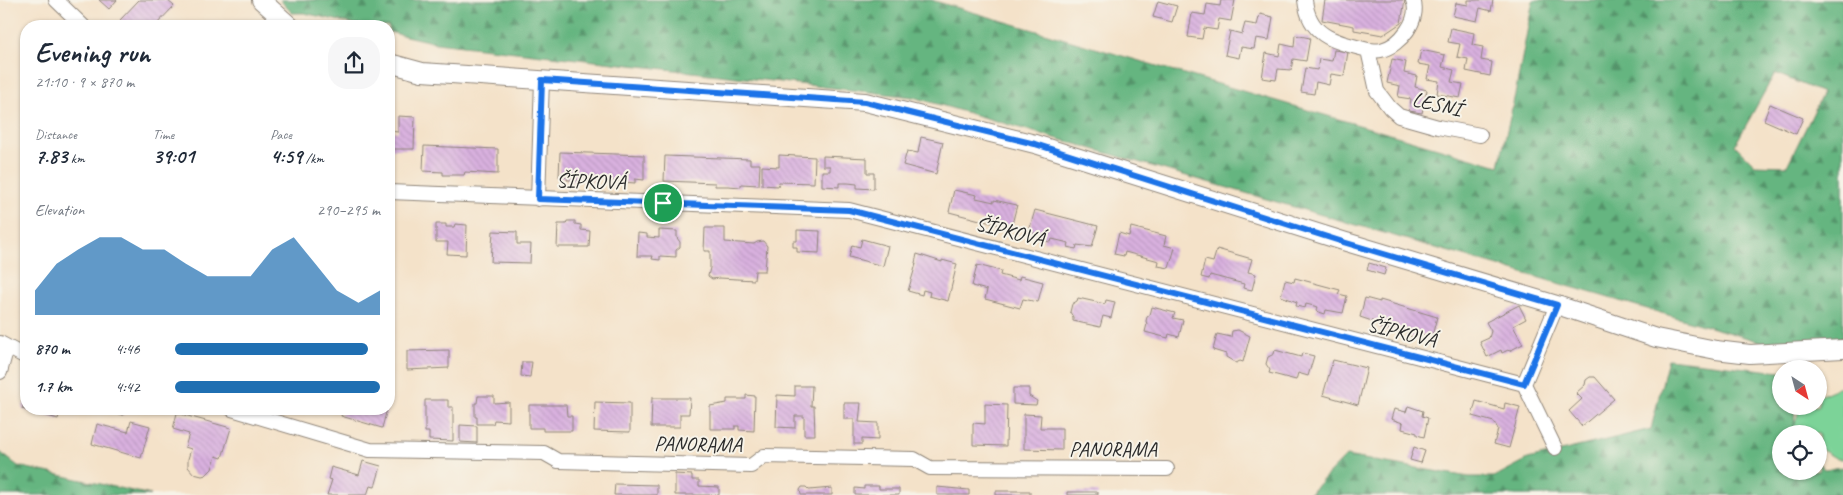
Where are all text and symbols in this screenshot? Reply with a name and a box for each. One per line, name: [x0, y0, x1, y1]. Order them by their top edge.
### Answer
text: Evening run: [35, 35, 150, 70]
button: share: [328, 37, 380, 89]
text: 21:10 · 9 × 870 m: [35, 72, 134, 92]
street label: LESNÍ: [1410, 86, 1469, 123]
text: Distance: [35, 126, 77, 143]
text: Time: [153, 126, 174, 143]
text: Pace: [270, 126, 292, 143]
text: 7.83: [35, 143, 67, 169]
text: 39:01: [153, 143, 194, 169]
text: 4:59: [270, 143, 302, 169]
text: km: [67, 150, 85, 167]
text: /km: [302, 150, 324, 167]
street label: ŠÍPKOVÁ: [556, 167, 629, 195]
pin: [642, 182, 684, 224]
icon: arrive: [649, 189, 677, 217]
text: Elevation: [35, 200, 84, 220]
text: 290–295 m: [317, 200, 380, 220]
street label: ŠÍPKOVÁ: [973, 210, 1049, 253]
street label: ŠÍPKOVÁ: [1365, 311, 1441, 354]
text: 870 m: [35, 339, 70, 359]
text: 4:46: [115, 339, 140, 359]
north arrow: [1772, 360, 1828, 415]
map controls: [1772, 360, 1827, 480]
text: 1.7 km: [35, 377, 72, 397]
text: 4:42: [115, 377, 140, 397]
button: locate: [1772, 425, 1827, 480]
street label: PANORAMA: [654, 430, 744, 458]
street label: PANORAMA: [1069, 436, 1158, 462]

